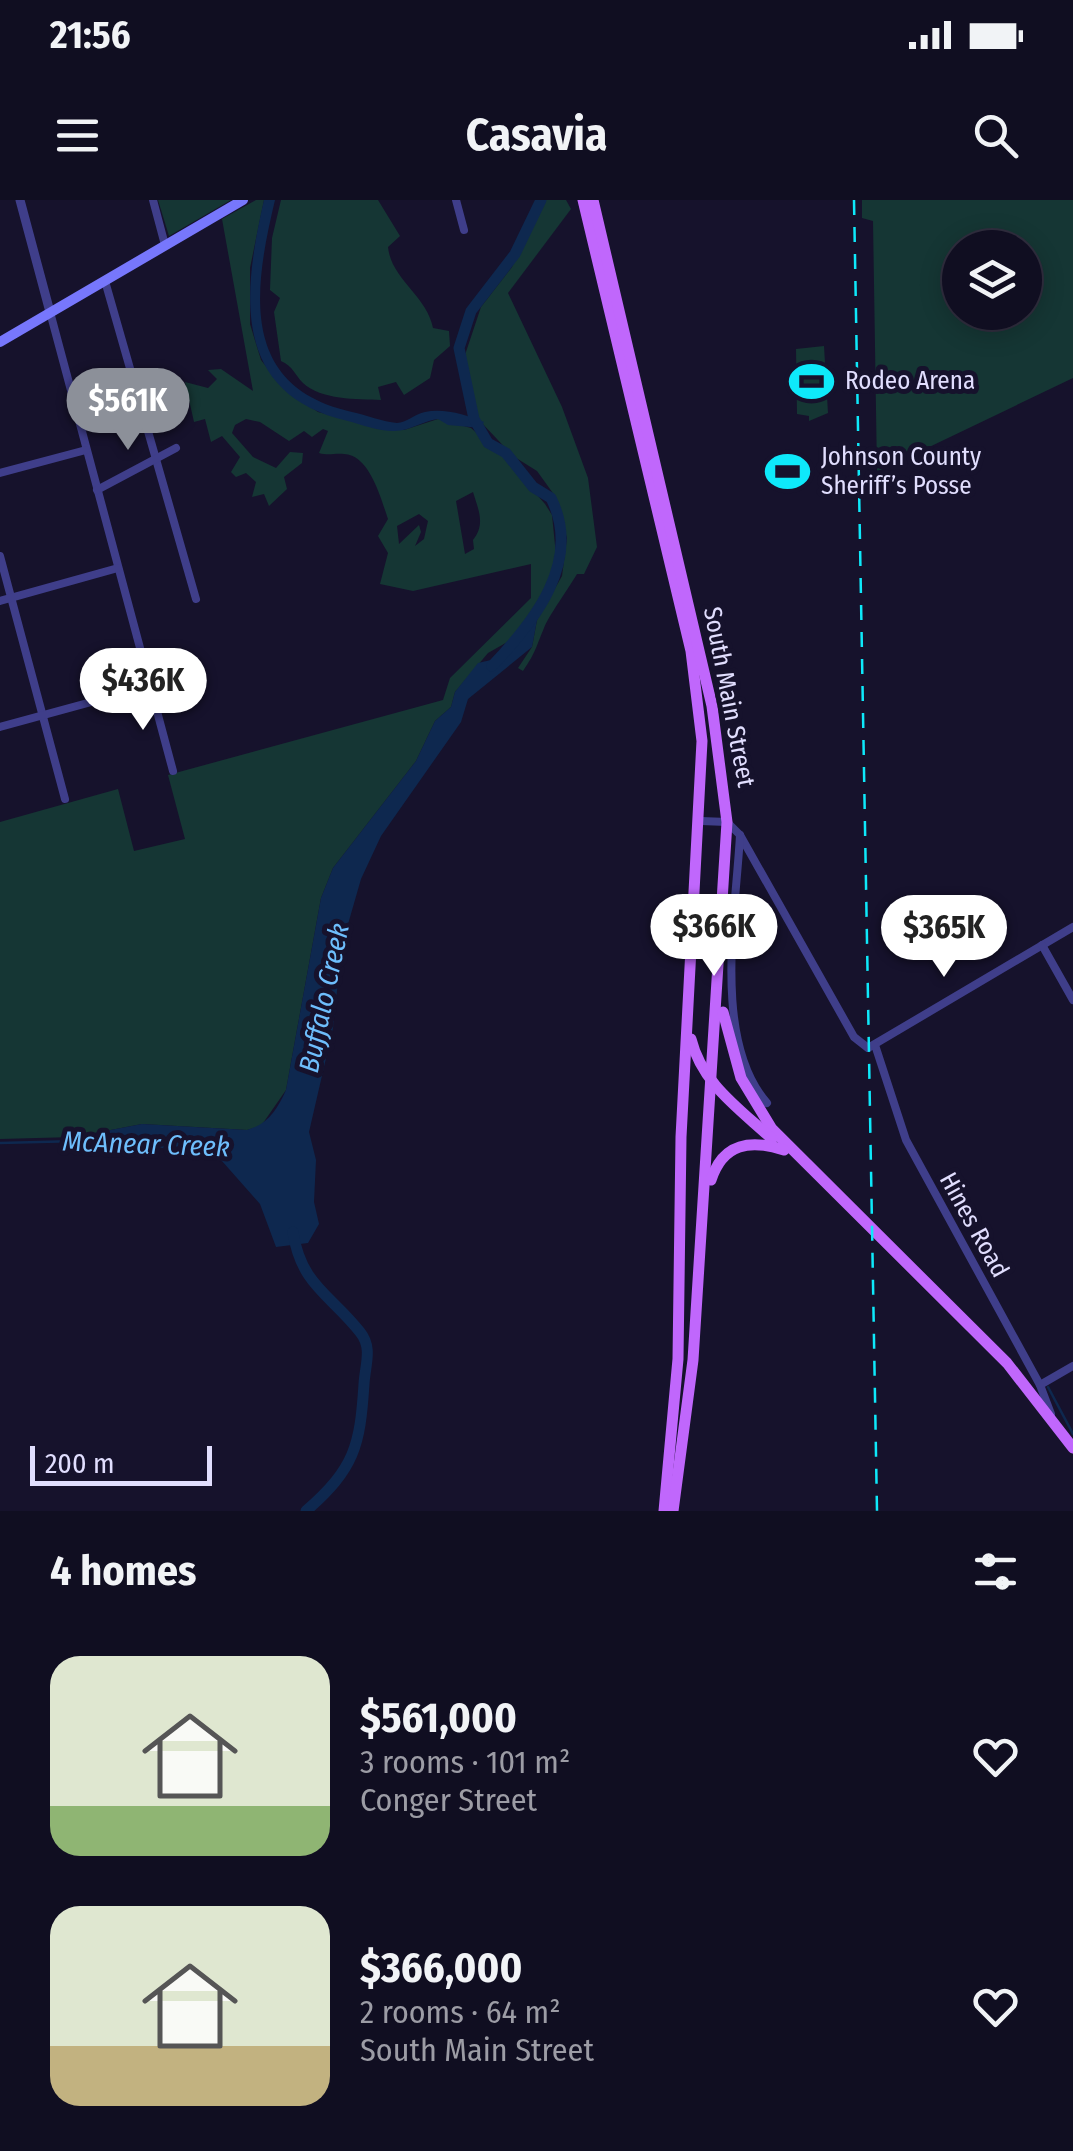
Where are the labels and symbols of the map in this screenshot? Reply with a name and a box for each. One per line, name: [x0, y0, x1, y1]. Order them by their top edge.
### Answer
sports icon: Rodeo Arena: [788, 357, 836, 405]
place label: Rodeo Arena: [845, 366, 975, 396]
pin: $561K: [58, 368, 198, 453]
place label: Johnson County Sheriff’s Posse: [821, 442, 981, 501]
sports icon: Johnson County Sheriff’s Posse: [764, 447, 812, 495]
street label: South Main Street: [697, 604, 761, 790]
pin: $436K: [73, 648, 213, 733]
pin: $366K: [644, 894, 784, 979]
pin: $365K: [874, 895, 1014, 980]
water label: Buffalo Creek: [292, 920, 356, 1076]
water label: McAnear Creek: [62, 1125, 230, 1163]
street label: Hines Road: [933, 1167, 1015, 1283]
scale bar: [30, 1441, 212, 1486]

